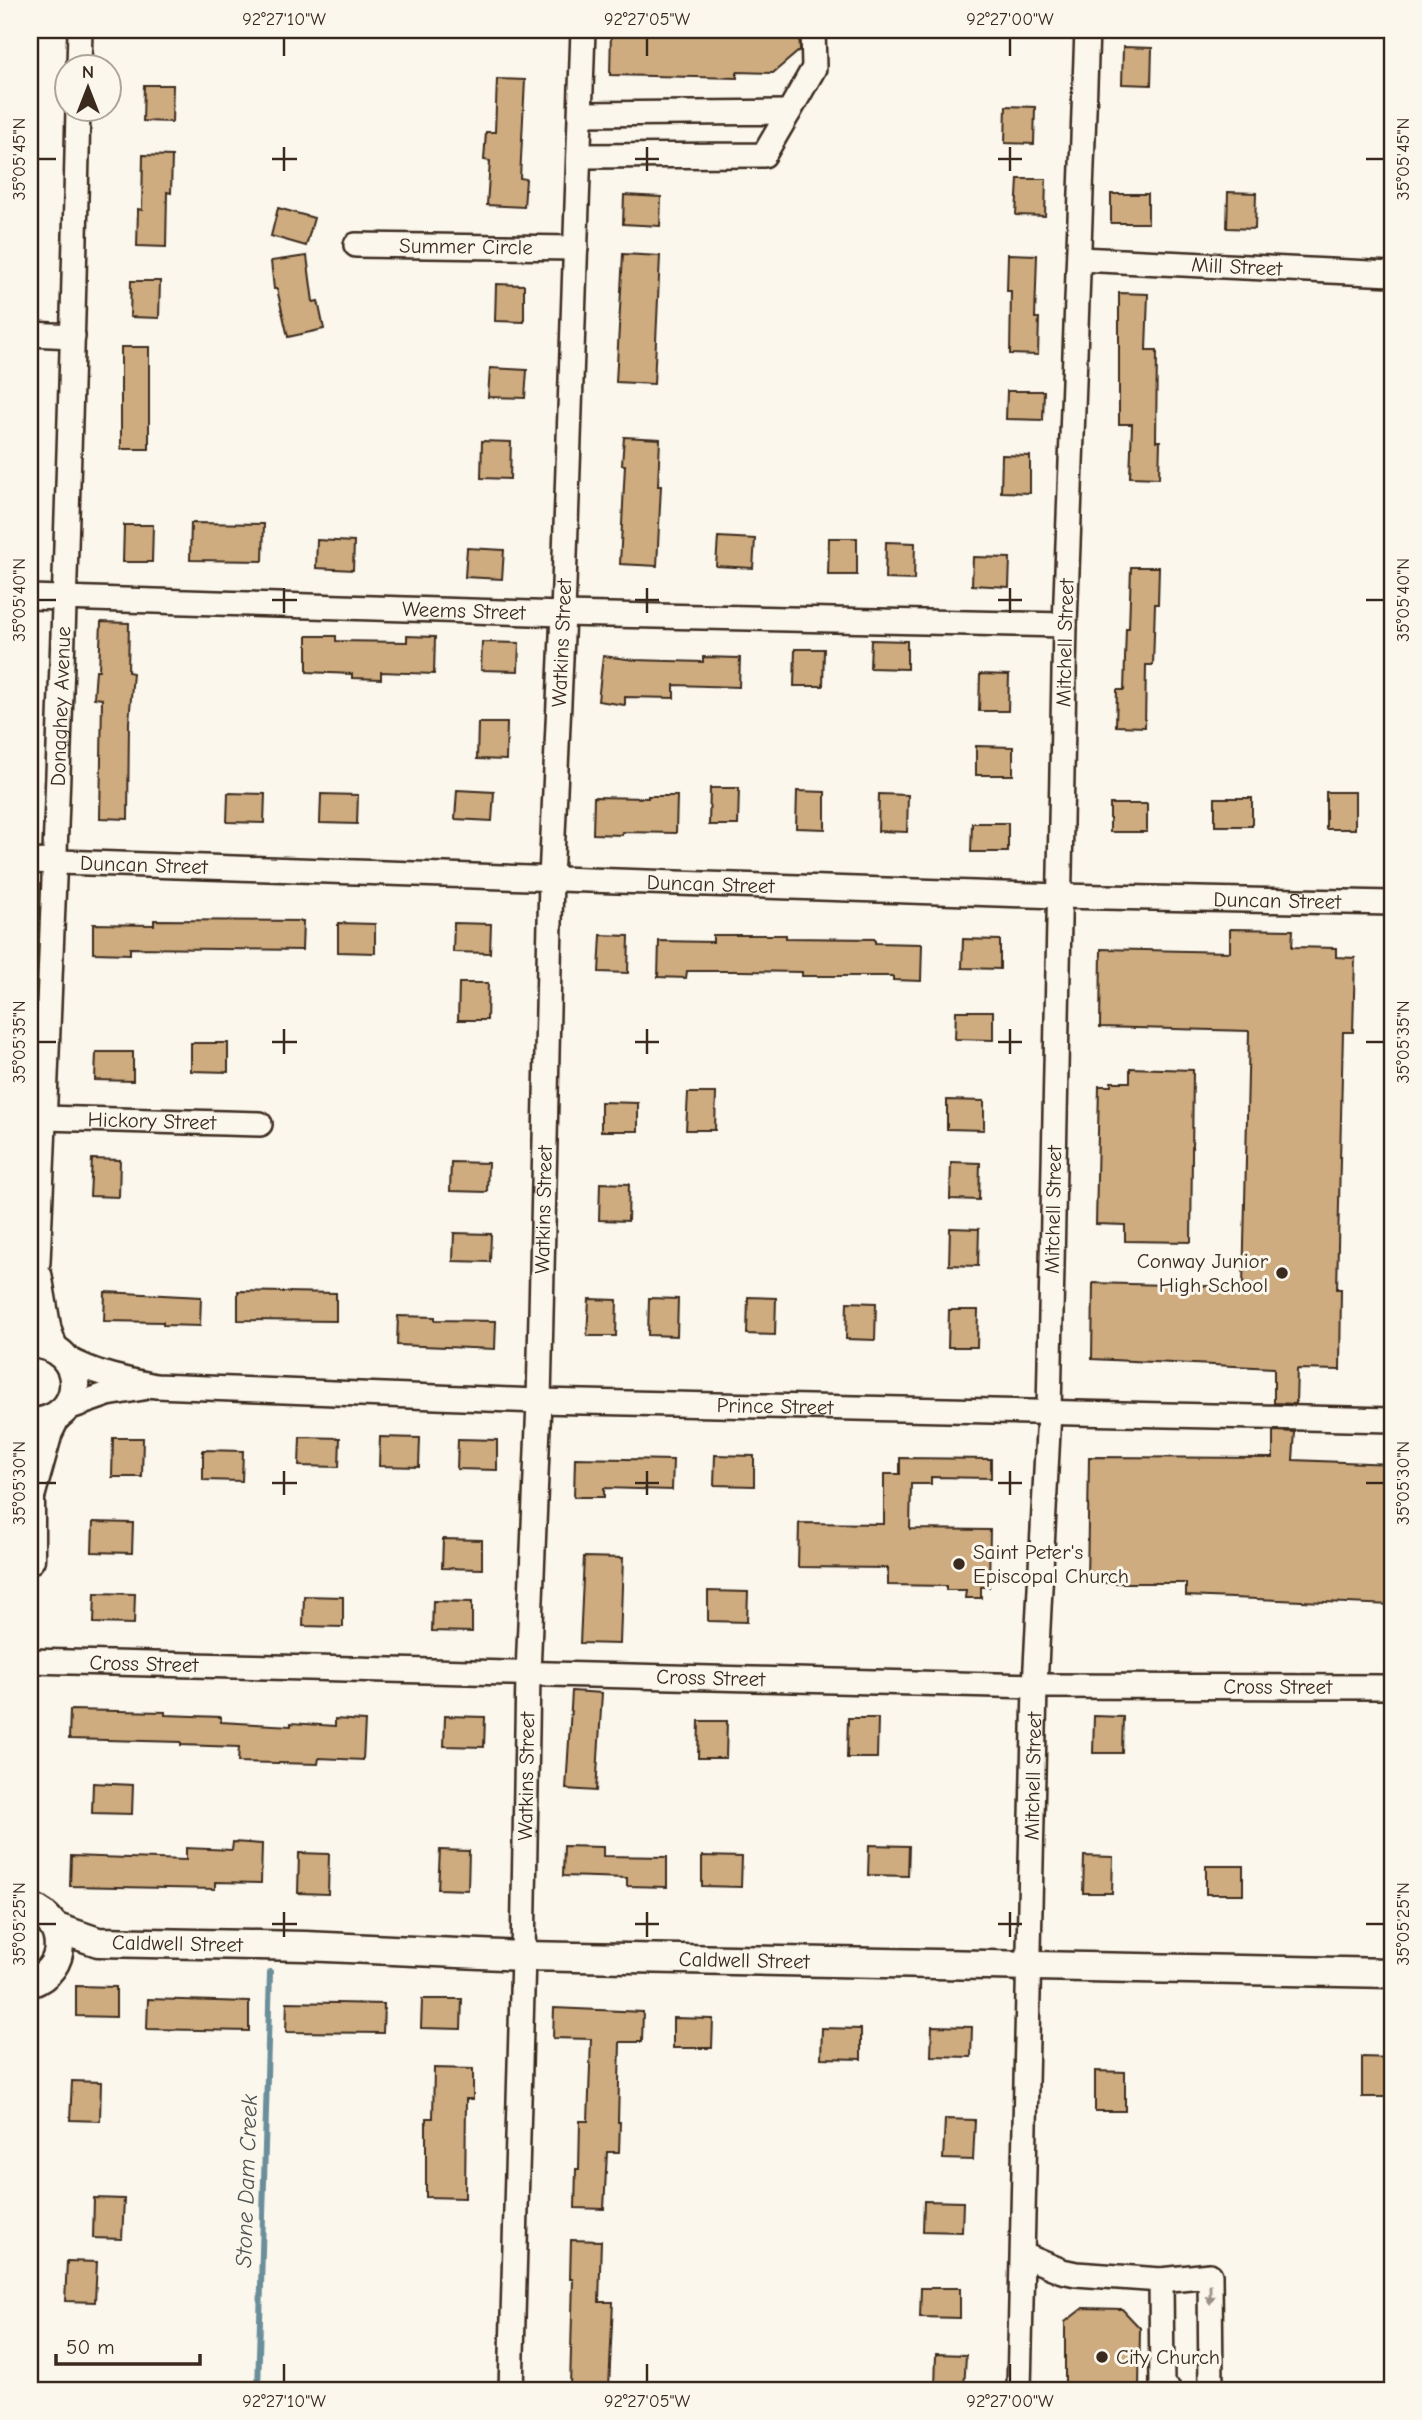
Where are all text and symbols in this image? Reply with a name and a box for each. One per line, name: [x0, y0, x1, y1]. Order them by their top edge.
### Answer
text: 92°27'10"W: [242, 9, 326, 30]
text: 92°27'05"W: [604, 9, 690, 30]
text: 92°27'00"W: [966, 9, 1054, 30]
north arrow: [52, 52, 122, 122]
text: N: [82, 61, 94, 83]
text: 35°05'45"N: [9, 118, 30, 200]
text: 35°05'45"N: [1393, 118, 1414, 200]
street label: Summer Circle: [399, 234, 533, 259]
street label: Mill Street: [1191, 252, 1284, 281]
text: 35°05'40"N: [9, 558, 30, 642]
text: 35°05'40"N: [1393, 558, 1414, 642]
street label: Watkins Street: [547, 577, 576, 708]
street label: Mitchell Street: [1051, 577, 1079, 707]
street label: Weems Street: [402, 597, 527, 625]
street label: Donaghey Avenue: [46, 626, 75, 787]
street label: Duncan Street: [80, 851, 209, 879]
street label: Duncan Street: [646, 870, 776, 898]
street label: Duncan Street: [1213, 887, 1342, 914]
text: 35°05'35"N: [9, 1000, 30, 1084]
text: 35°05'35"N: [1393, 1000, 1414, 1084]
street label: Hickory Street: [87, 1107, 217, 1135]
street label: Watkins Street: [530, 1144, 557, 1274]
street label: Mitchell Street: [1040, 1144, 1066, 1274]
place label: Conway Junior High School: [1137, 1249, 1269, 1297]
marker: Conway Junior High School: [1274, 1265, 1290, 1281]
street label: Prince Street: [716, 1393, 835, 1420]
text: 35°05'30"N: [9, 1441, 30, 1525]
text: 35°05'30"N: [1393, 1441, 1414, 1525]
place label: Saint Peter's Episcopal Church: [973, 1540, 1129, 1588]
marker: Saint Peter's Episcopal Church: [951, 1556, 967, 1572]
street label: Cross Street: [89, 1650, 200, 1677]
street label: Cross Street: [656, 1665, 767, 1691]
street label: Cross Street: [1223, 1675, 1333, 1699]
street label: Watkins Street: [513, 1711, 539, 1841]
street label: Mitchell Street: [1019, 1711, 1046, 1841]
text: 35°05'25"N: [9, 1882, 30, 1966]
text: 35°05'25"N: [1393, 1882, 1414, 1966]
street label: Caldwell Street: [112, 1930, 244, 1957]
street label: Caldwell Street: [678, 1947, 811, 1974]
water label: Stone Dam Creek: [230, 2093, 263, 2268]
one-way arrow: [1204, 2283, 1216, 2305]
scale bar: [56, 2322, 200, 2366]
text: 50 m: [66, 2335, 115, 2359]
place label: City Church: [1116, 2345, 1220, 2369]
marker: City Church: [1094, 2349, 1110, 2365]
text: 92°27'10"W: [242, 2391, 326, 2412]
text: 92°27'05"W: [604, 2391, 690, 2412]
text: 92°27'00"W: [966, 2391, 1054, 2412]

